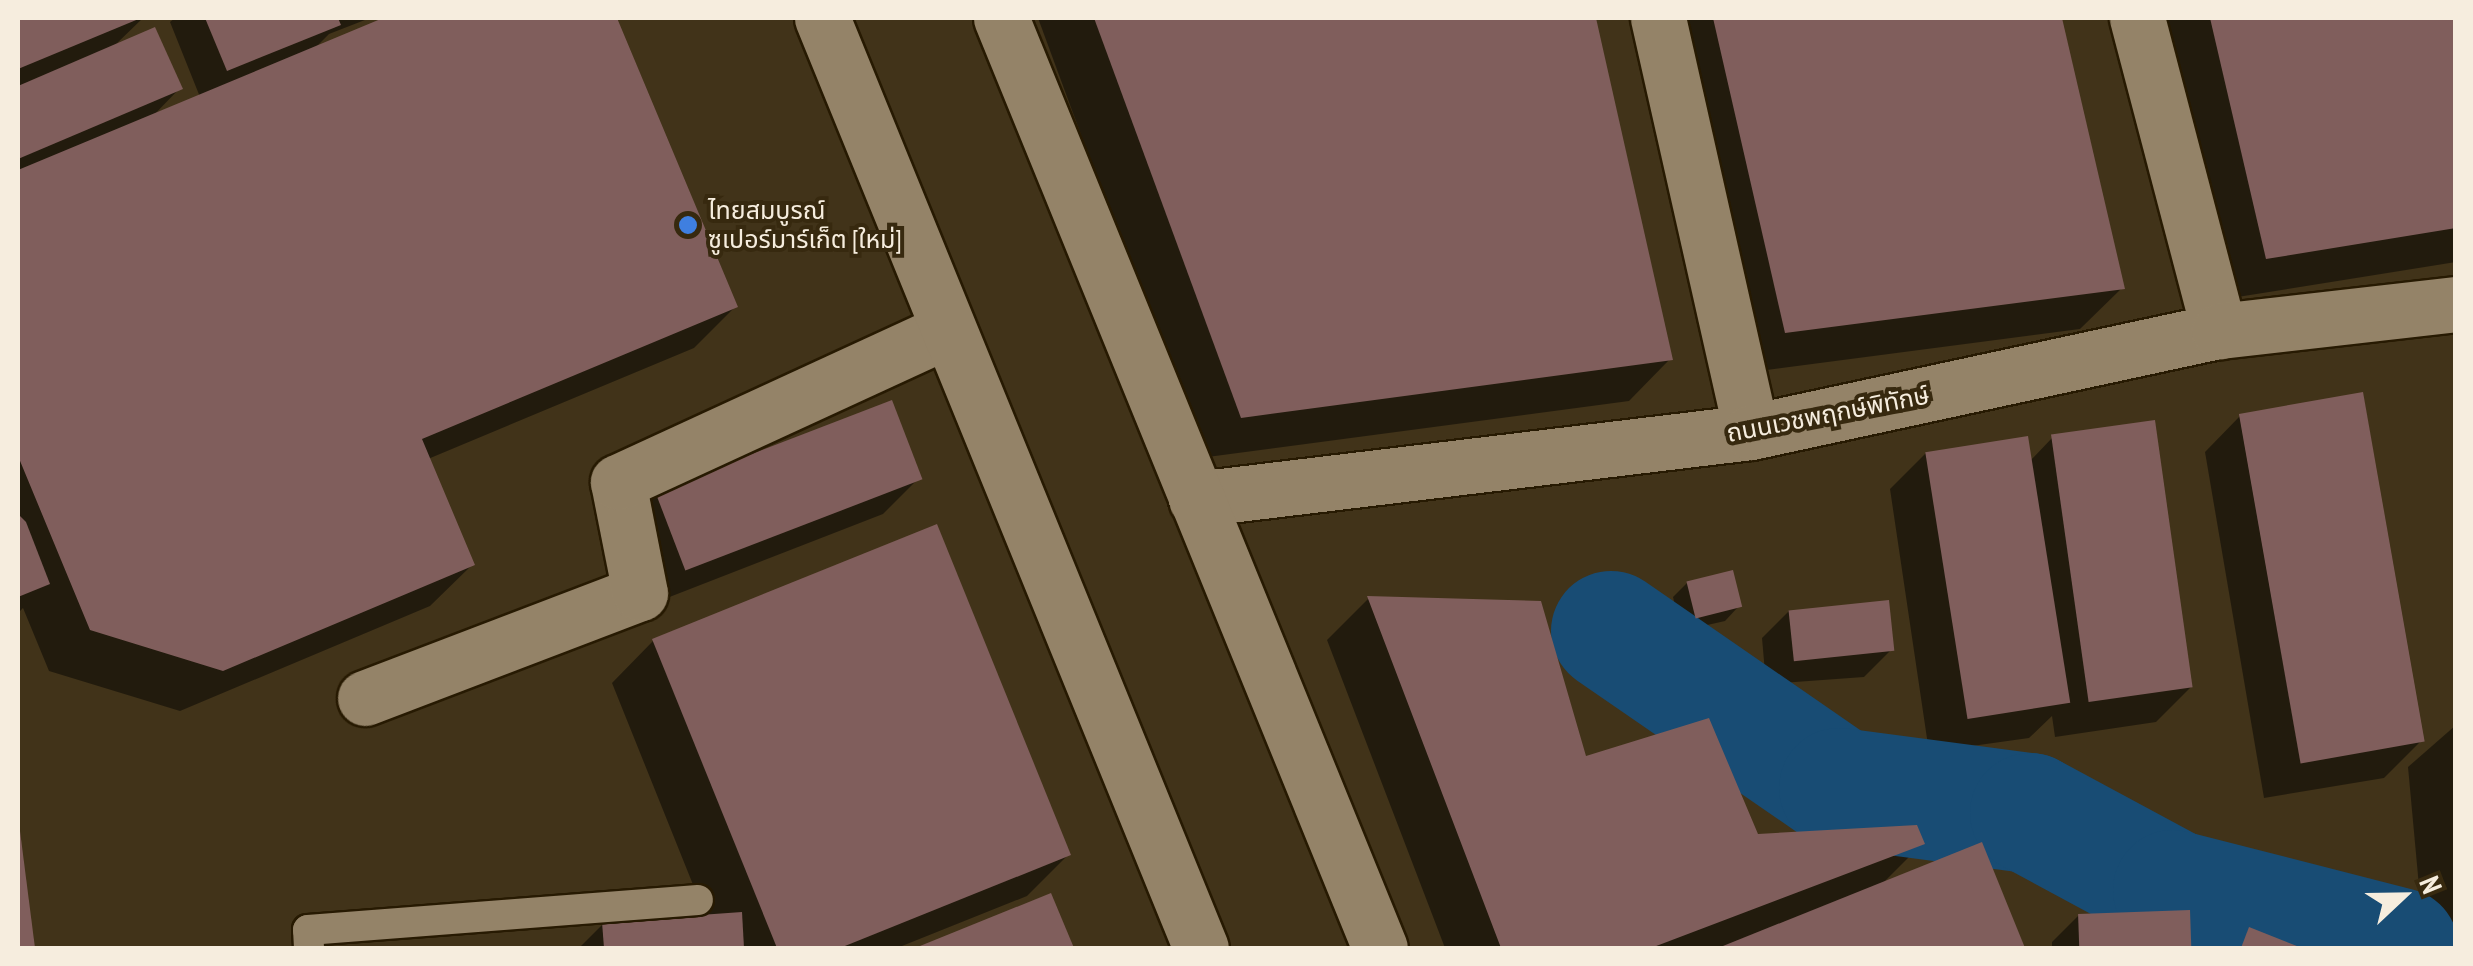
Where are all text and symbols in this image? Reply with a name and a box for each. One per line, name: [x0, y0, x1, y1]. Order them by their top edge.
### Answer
place label: ไทยสมบูรณ์ ซูเปอร์มาร์เก็ต [ใหม่]: [708, 196, 902, 255]
marker: ไทยสมบูรณ์ ซูเปอร์มาร์เก็ต [ใหม่]: [677, 214, 699, 236]
street label: ถนนเวชพฤกษ์พิทักษ์: [1724, 380, 1932, 448]
north arrow: [2353, 846, 2453, 946]
text: N: [2411, 871, 2451, 899]

